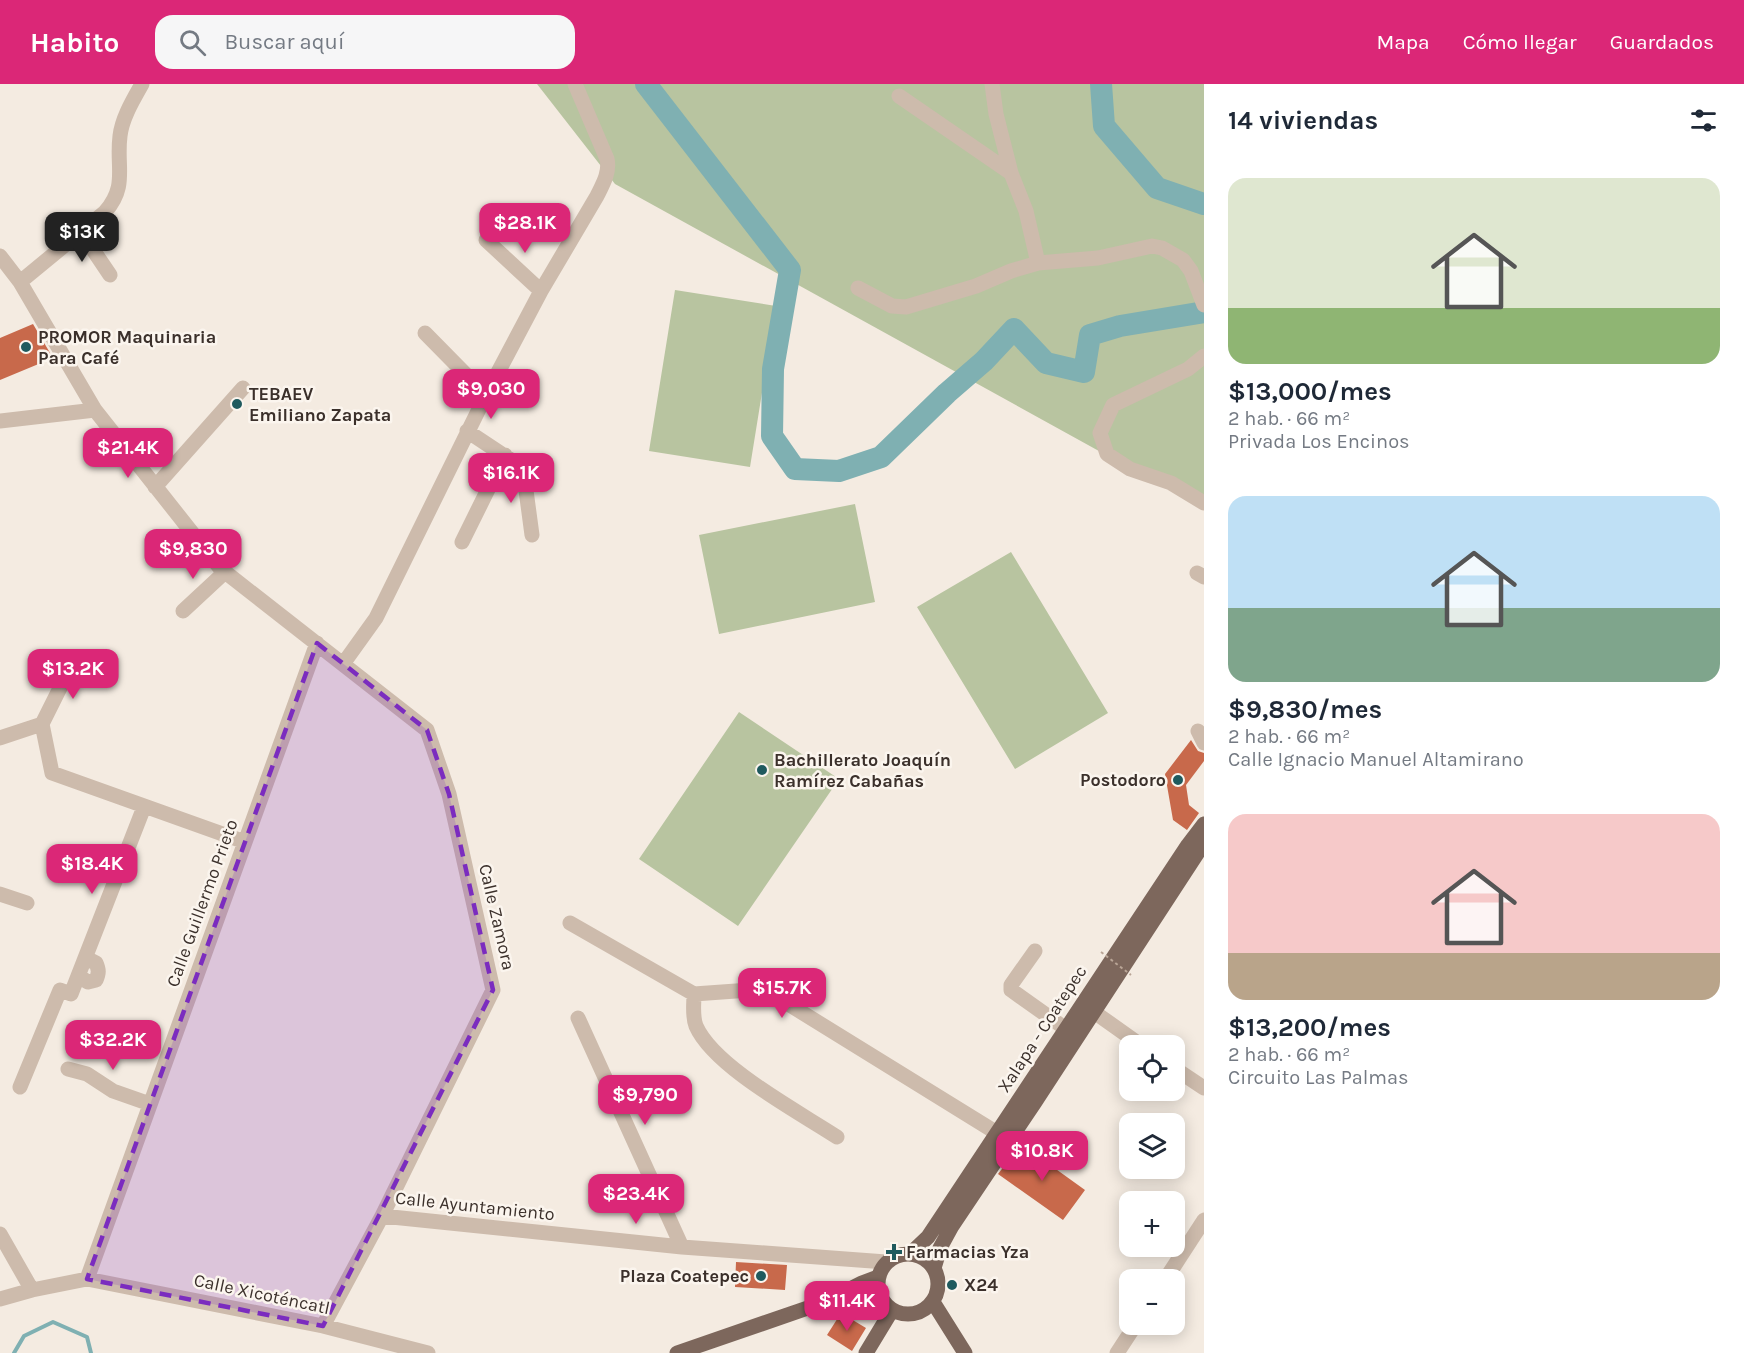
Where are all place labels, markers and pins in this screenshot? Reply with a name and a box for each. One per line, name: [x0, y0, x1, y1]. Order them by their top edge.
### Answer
pin: $28.1K: [476, 203, 574, 254]
pin: $13K: [46, 212, 118, 263]
place label: PROMOR Maquinaria Para Café: [38, 326, 216, 369]
marker: PROMOR Maquinaria Para Café: [19, 340, 33, 354]
pin: $9,030: [442, 369, 540, 420]
place label: TEBAEV Emiliano Zapata: [249, 383, 391, 426]
marker: TEBAEV Emiliano Zapata: [230, 397, 244, 411]
pin: $21.4K: [79, 428, 177, 479]
pin: $16.1K: [462, 453, 560, 504]
pin: $9,830: [144, 529, 242, 580]
pin: $13.2K: [24, 649, 122, 700]
place label: Bachillerato Joaquín Ramírez Cabañas: [774, 749, 951, 792]
marker: Bachillerato Joaquín Ramírez Cabañas: [755, 763, 769, 777]
place label: Postodoro: [1080, 769, 1166, 791]
marker: Postodoro: [1171, 773, 1185, 787]
pin: $18.4K: [43, 844, 141, 895]
pin: $15.7K: [733, 968, 831, 1019]
pin: $32.2K: [64, 1020, 162, 1071]
pin: $9,790: [596, 1075, 694, 1126]
pin: $10.8K: [993, 1131, 1091, 1182]
pin: $23.4K: [587, 1174, 685, 1225]
place label: Farmacias Yza: [906, 1241, 1029, 1263]
marker: Farmacias Yza: [887, 1245, 901, 1259]
place label: Plaza Coatepec: [620, 1265, 749, 1287]
marker: Plaza Coatepec: [754, 1269, 768, 1283]
place label: X24: [964, 1274, 998, 1296]
marker: X24: [945, 1278, 959, 1292]
pin: $11.4K: [798, 1281, 896, 1332]

